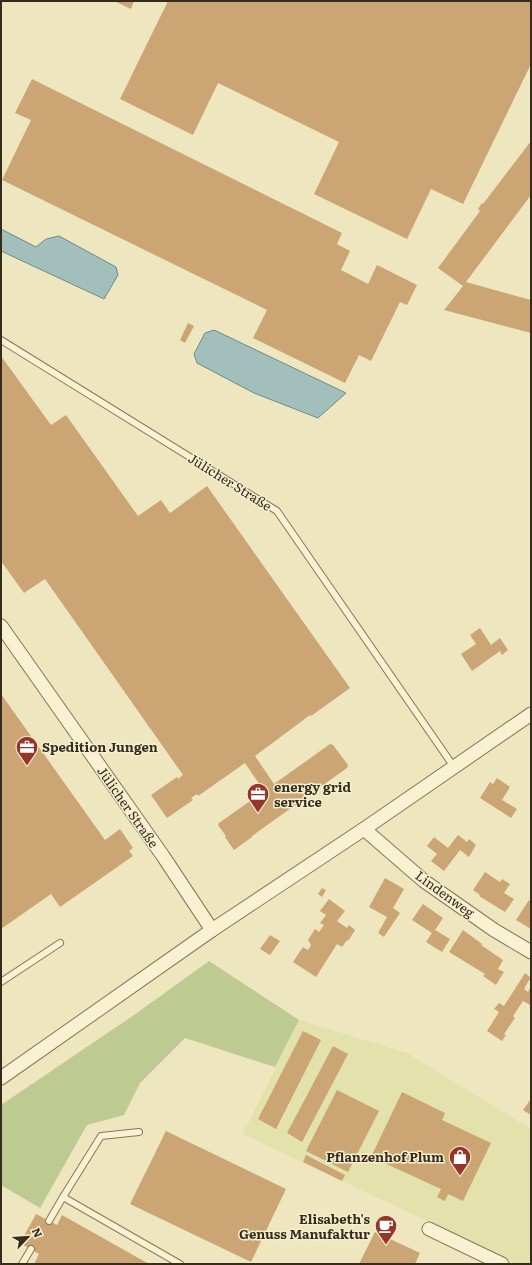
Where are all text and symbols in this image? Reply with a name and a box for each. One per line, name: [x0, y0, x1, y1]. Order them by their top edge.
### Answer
street label: Jülicher Straße: [185, 448, 276, 515]
office icon: Spedition Jungen: [14, 734, 40, 767]
place label: Spedition Jungen: [42, 737, 158, 756]
street label: Jülicher Straße: [93, 762, 164, 851]
place label: energy grid service: [274, 777, 351, 811]
office icon: energy grid service: [245, 781, 271, 814]
street label: Lindenweg: [412, 866, 479, 922]
shop icon: Pflanzenhof Plum: [447, 1144, 473, 1177]
place label: Pflanzenhof Plum: [326, 1147, 444, 1166]
place label: Elisabeth's Genuss Manufaktur: [239, 1209, 371, 1243]
cafe icon: Elisabeth's Genuss Manufaktur: [373, 1213, 399, 1246]
north arrow: [8, 1217, 48, 1257]
text: N: [29, 1225, 47, 1240]

